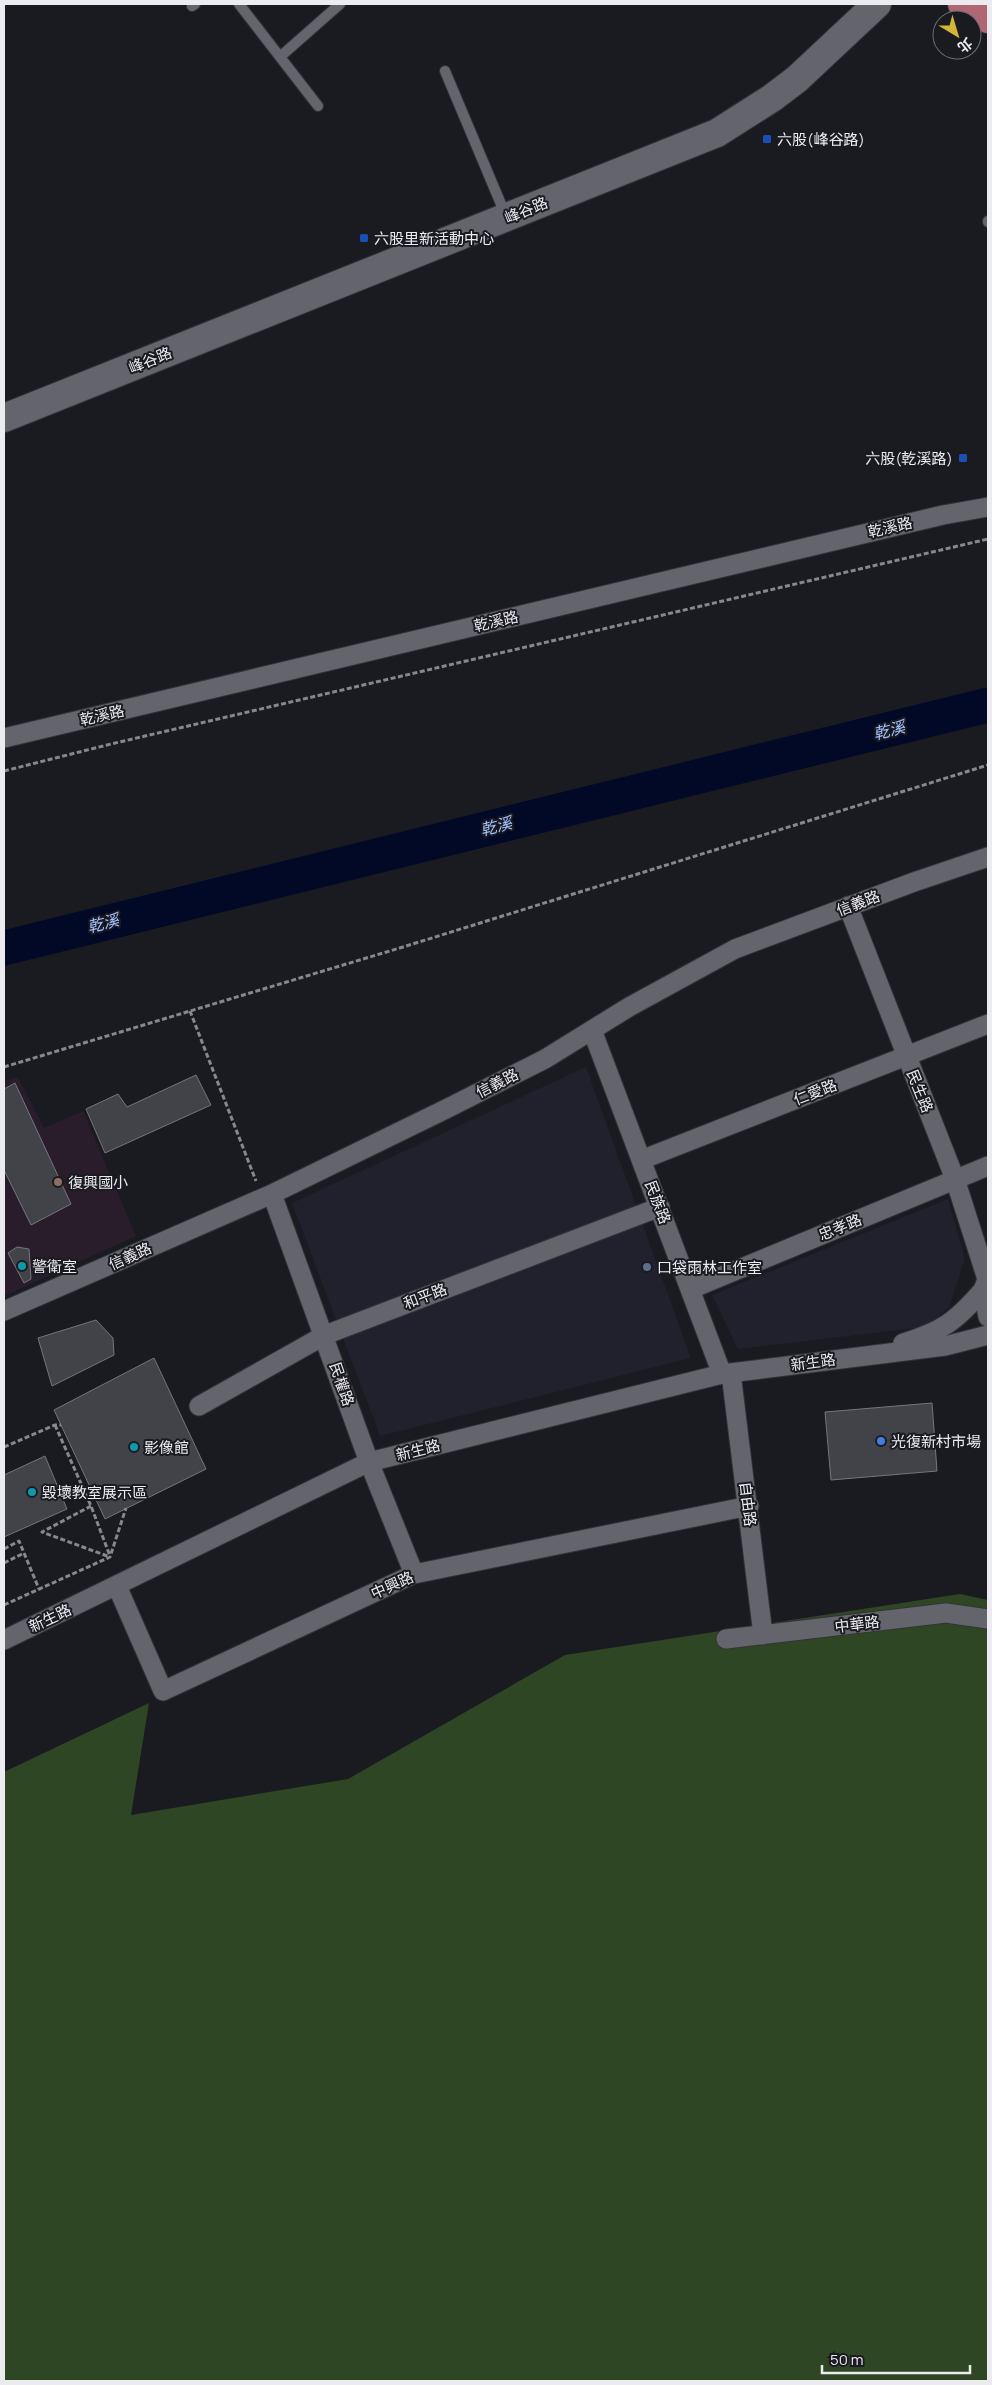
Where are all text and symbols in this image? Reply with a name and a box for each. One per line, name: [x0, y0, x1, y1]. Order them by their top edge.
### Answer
north arrow: [932, 10, 982, 60]
text: 北: [954, 34, 977, 57]
place label: 六股(峰谷路): [777, 129, 865, 150]
marker: 六股(峰谷路): [761, 133, 773, 145]
street label: 峰谷路: [501, 192, 551, 228]
place label: 六股里新活動中心: [374, 228, 494, 249]
marker: 六股里新活動中心: [358, 232, 370, 244]
street label: 峰谷路: [125, 342, 175, 378]
place label: 六股(乾溪路): [865, 448, 953, 469]
marker: 六股(乾溪路): [957, 452, 969, 464]
street label: 乾溪路: [866, 512, 914, 542]
street label: 乾溪路: [472, 606, 520, 636]
street label: 乾溪路: [78, 700, 126, 730]
water label: 乾溪: [871, 715, 909, 745]
water label: 乾溪: [478, 811, 516, 841]
street label: 信義路: [833, 885, 883, 921]
water label: 乾溪: [85, 908, 123, 938]
street label: 信義路: [472, 1063, 522, 1103]
street label: 民生路: [902, 1066, 938, 1116]
street label: 仁愛路: [790, 1074, 840, 1110]
place label: 復興國小: [68, 1172, 128, 1193]
marker: 復興國小: [52, 1176, 64, 1188]
street label: 民族路: [640, 1177, 676, 1227]
street label: 忠孝路: [815, 1209, 865, 1245]
street label: 信義路: [105, 1237, 155, 1275]
place label: 警衛室: [32, 1256, 77, 1277]
place label: 口袋雨林工作室: [657, 1257, 762, 1278]
marker: 警衛室: [16, 1260, 28, 1272]
marker: 口袋雨林工作室: [641, 1261, 653, 1273]
street label: 和平路: [400, 1278, 450, 1314]
street label: 新生路: [789, 1348, 837, 1376]
street label: 民權路: [325, 1359, 359, 1409]
place label: 光復新村市場: [891, 1431, 981, 1452]
street label: 新生路: [394, 1434, 442, 1466]
marker: 光復新村市場: [875, 1435, 887, 1447]
place label: 影像館: [144, 1437, 189, 1458]
marker: 影像館: [128, 1441, 140, 1453]
street label: 自由路: [735, 1480, 761, 1528]
place label: 毀壞教室展示區: [42, 1482, 147, 1503]
marker: 毀壞教室展示區: [26, 1486, 38, 1498]
street label: 中興路: [367, 1566, 417, 1604]
street label: 新生路: [25, 1599, 75, 1637]
street label: 中華路: [833, 1611, 881, 1637]
scale bar: [822, 2342, 970, 2374]
text: 50 m: [830, 2349, 864, 2370]

